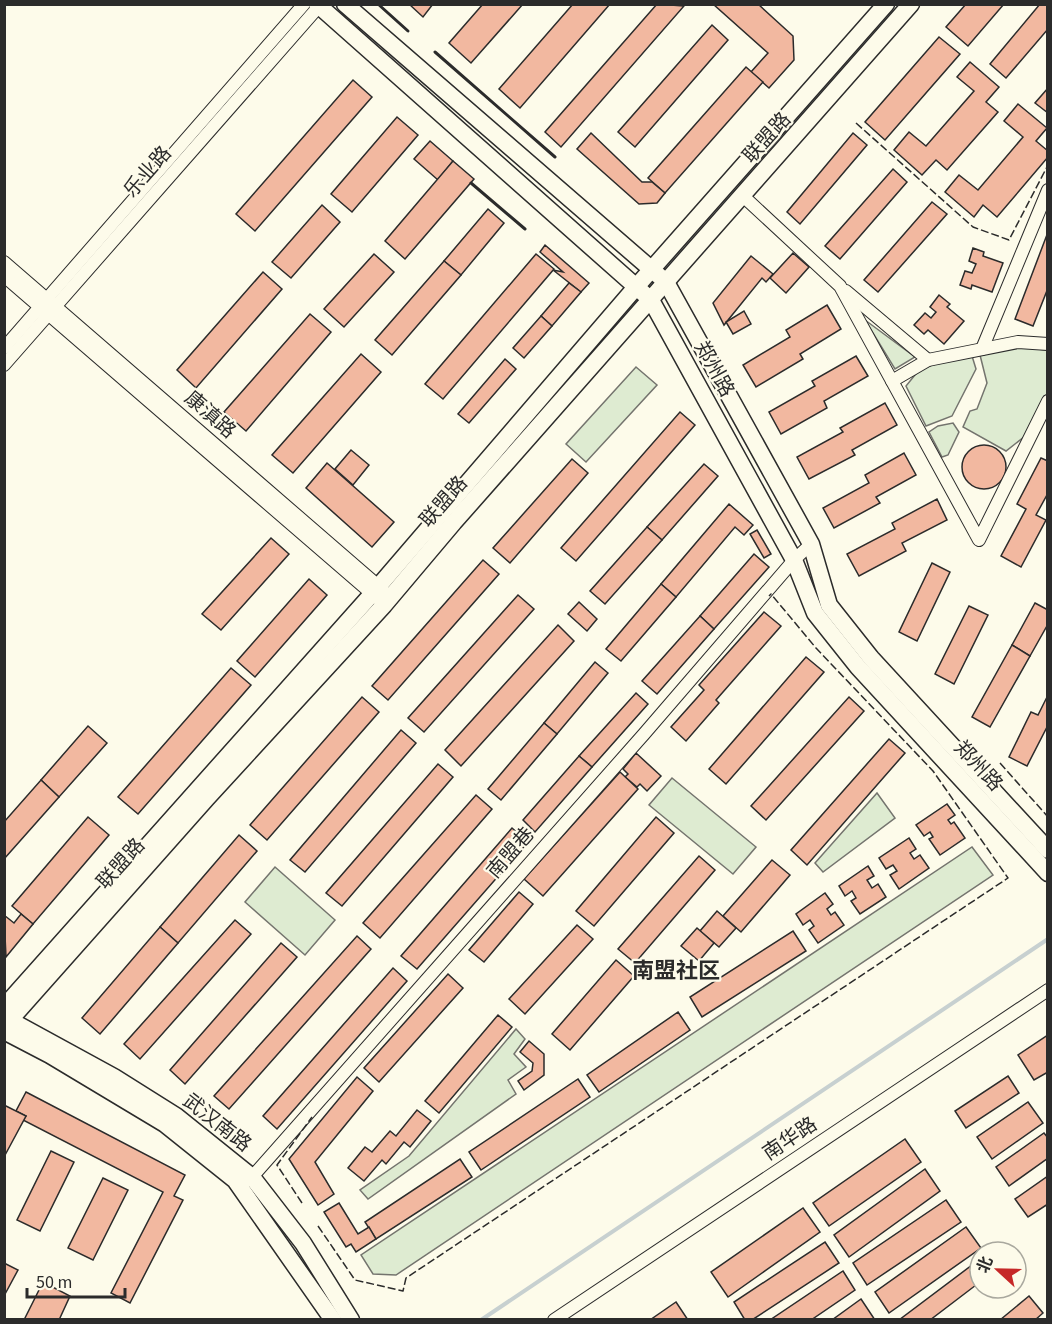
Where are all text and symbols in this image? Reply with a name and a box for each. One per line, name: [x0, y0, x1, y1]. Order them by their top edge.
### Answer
street label: 联盟路: [737, 106, 797, 170]
street label: 乐业路: [118, 140, 178, 204]
street label: 郑州路: [687, 336, 741, 402]
street label: 康滇路: [178, 385, 242, 445]
street label: 联盟路: [414, 470, 474, 534]
street label: 郑州路: [947, 735, 1009, 797]
street label: 南盟巷: [481, 821, 541, 885]
street label: 联盟路: [91, 832, 151, 896]
district label: 南盟社区: [632, 955, 720, 987]
street label: 武汉南路: [177, 1087, 257, 1159]
street label: 南华路: [757, 1111, 823, 1167]
north arrow: [968, 1240, 1028, 1300]
text: 北: [972, 1253, 998, 1276]
scale bar: [27, 1261, 124, 1299]
text: 50 m: [36, 1270, 72, 1295]

